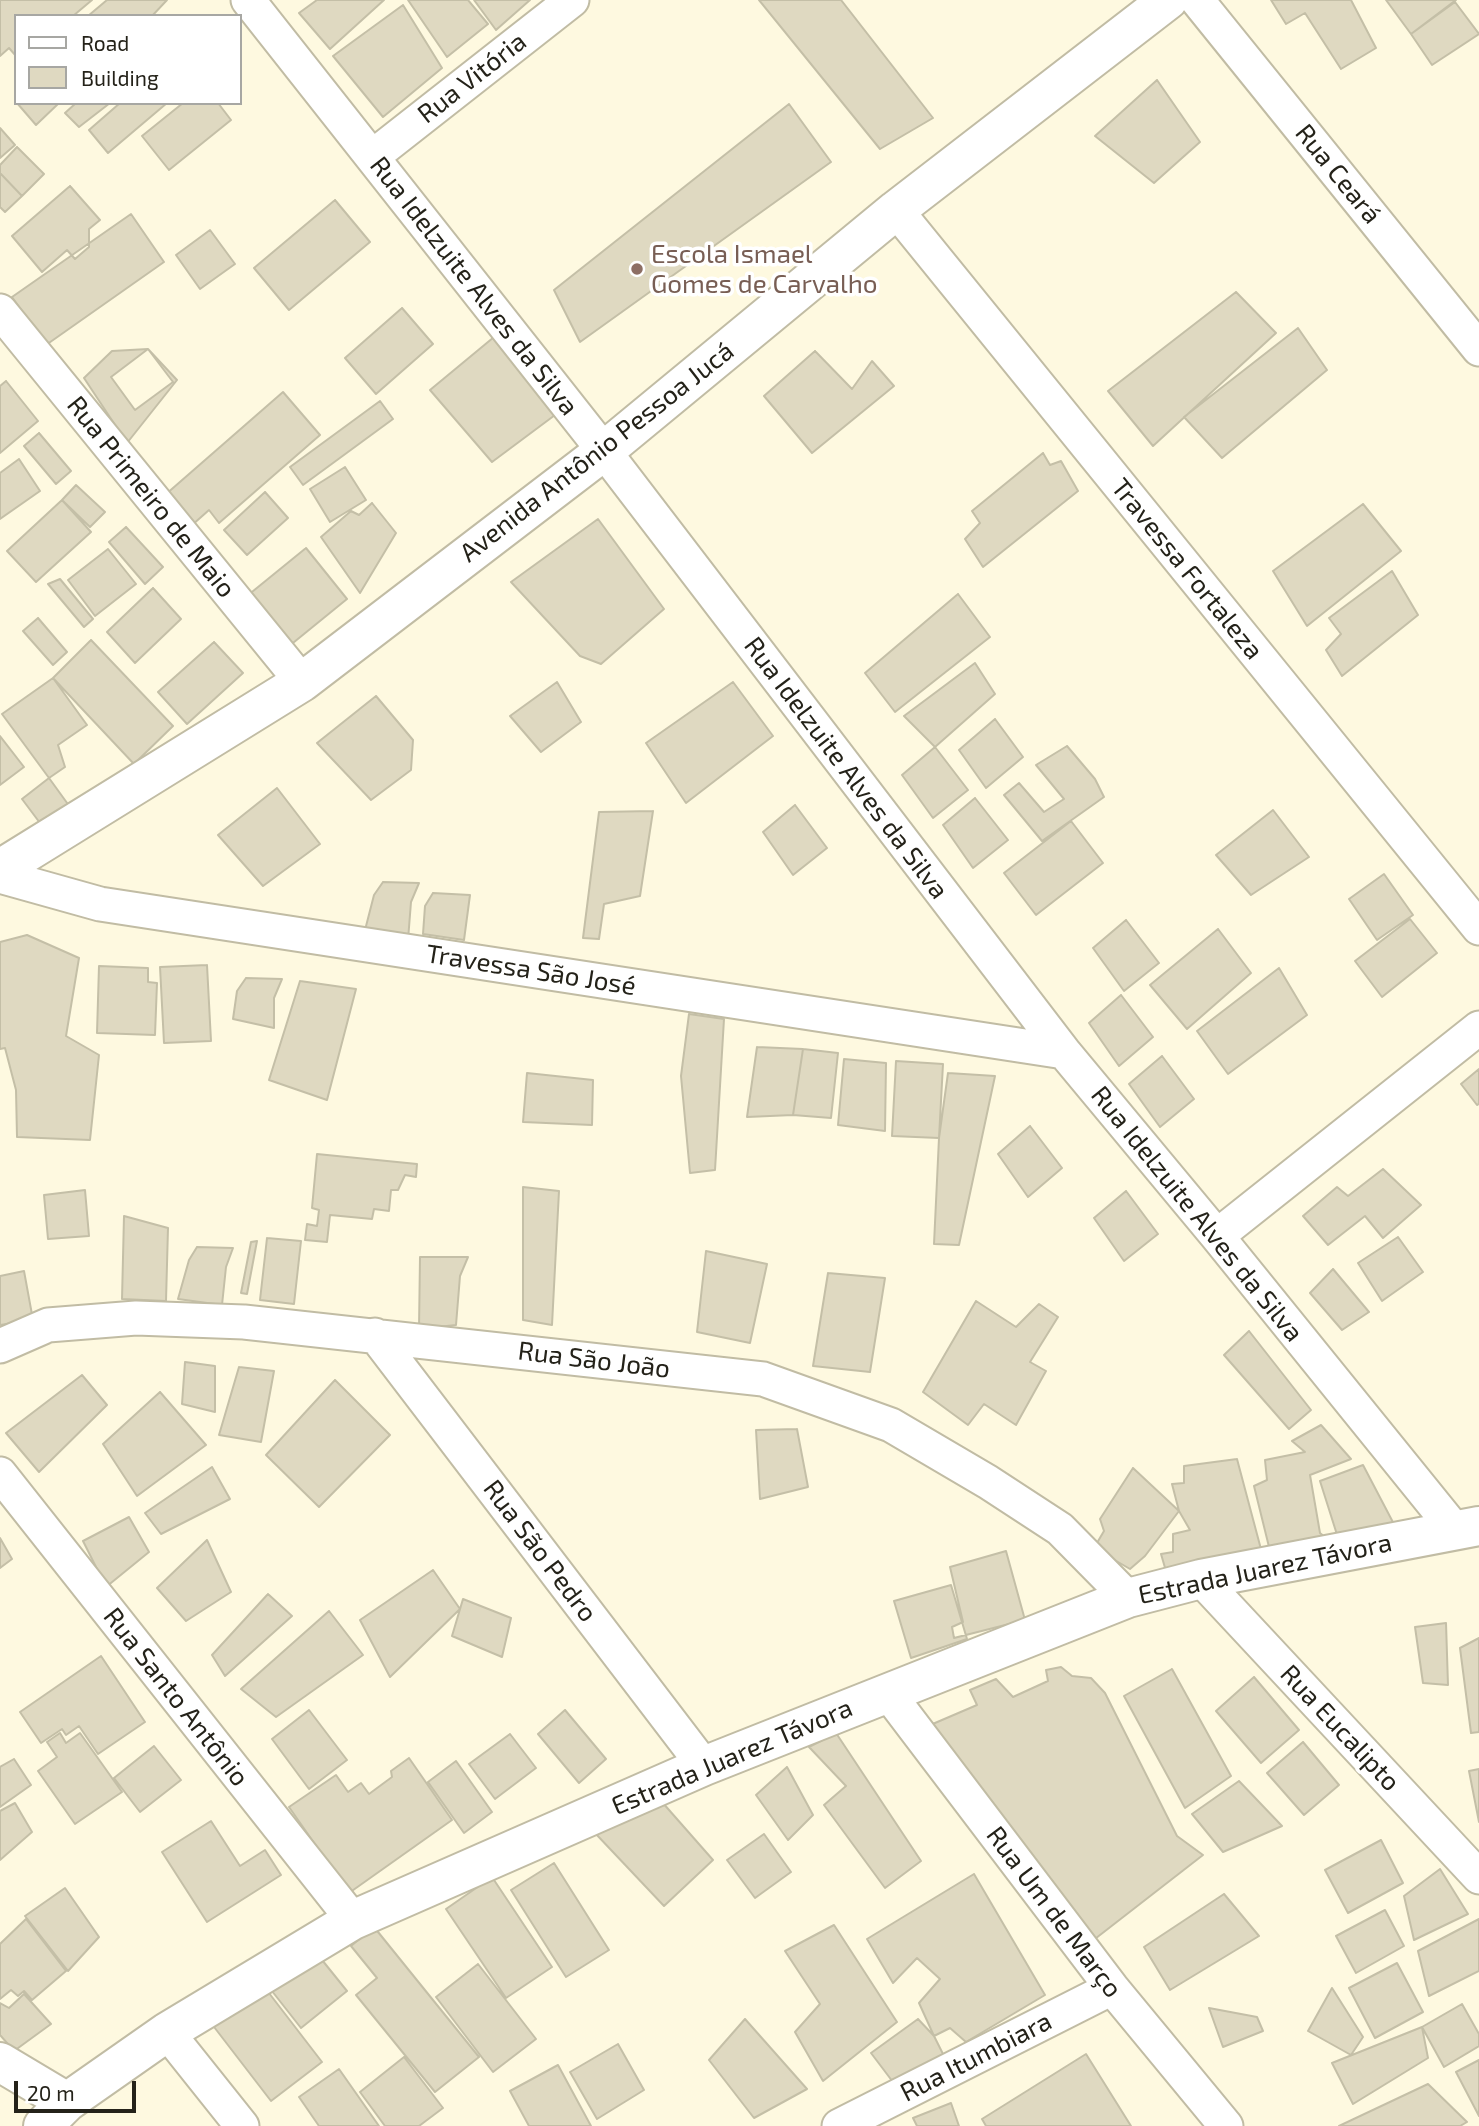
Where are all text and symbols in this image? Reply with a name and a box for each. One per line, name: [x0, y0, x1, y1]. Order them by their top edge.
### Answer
legend: [14, 14, 242, 105]
street label: Rua Vitória: [412, 26, 532, 130]
text: Road: [81, 30, 129, 55]
text: Building: [81, 65, 159, 90]
street label: Rua Ceará: [1289, 118, 1387, 230]
street label: Rua Idelzuite Alves da Silva: [363, 150, 585, 422]
place label: Escola Ismael Gomes de Carvalho: [651, 238, 878, 300]
marker: Escola Ismael Gomes de Carvalho: [629, 261, 645, 277]
street label: Avenida Antônio Pessoa Jucá: [454, 335, 740, 569]
street label: Rua Primeiro de Maio: [60, 390, 242, 604]
street label: Travessa Fortaleza: [1105, 472, 1269, 666]
street label: Rua Idelzuite Alves da Silva: [737, 631, 955, 905]
street label: Travessa São José: [424, 938, 638, 1002]
street label: Rua Idelzuite Alves da Silva: [1084, 1080, 1310, 1348]
street label: Rua São João: [516, 1335, 672, 1385]
street label: Rua São Pedro: [477, 1474, 603, 1628]
street label: Estrada Juarez Távora: [1135, 1527, 1395, 1611]
street label: Rua Santo Antônio: [97, 1602, 255, 1792]
street label: Rua Eucalipto: [1274, 1658, 1406, 1798]
street label: Estrada Juarez Távora: [607, 1692, 857, 1822]
street label: Rua Um de Março: [980, 1820, 1128, 2004]
street label: Rua Itumbiara: [895, 2006, 1057, 2108]
scale bar: [18, 2066, 140, 2110]
text: 20 m: [27, 2080, 75, 2105]

